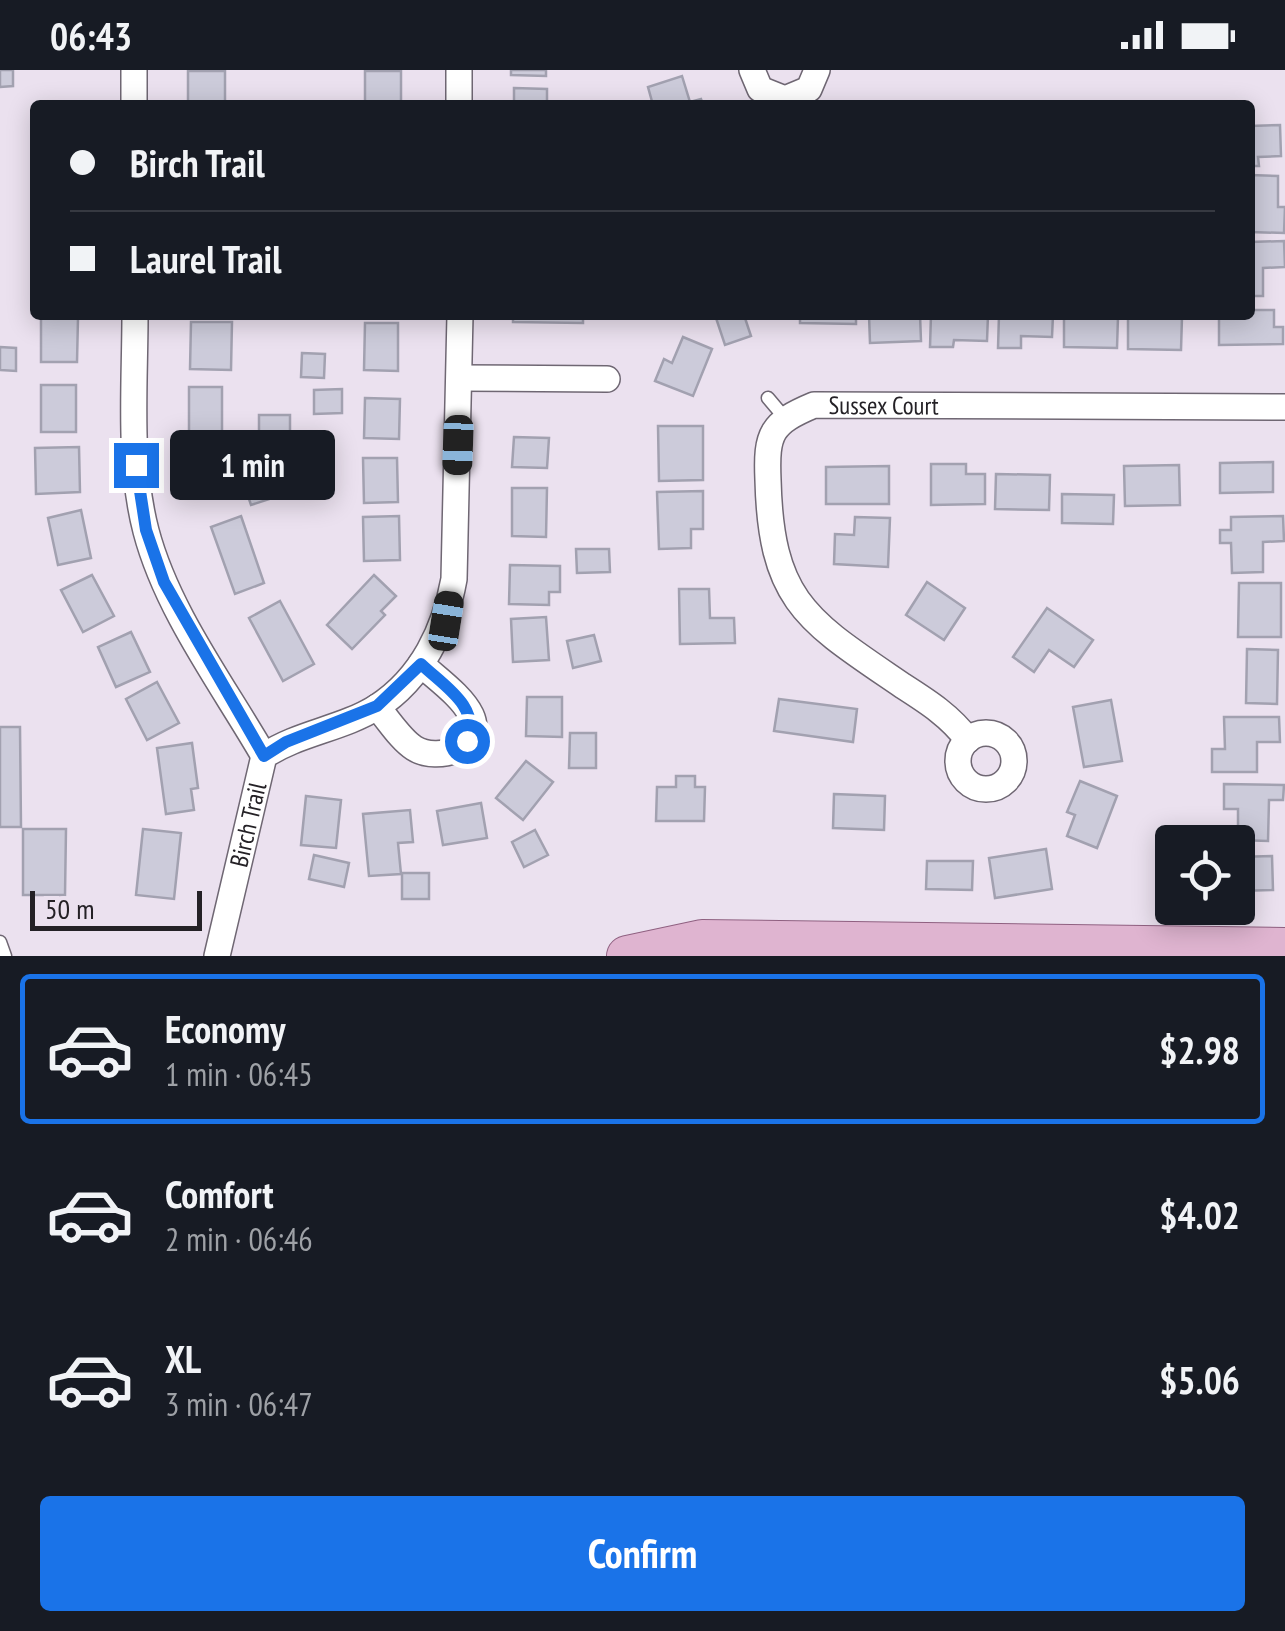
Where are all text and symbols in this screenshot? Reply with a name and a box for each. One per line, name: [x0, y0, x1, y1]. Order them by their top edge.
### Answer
text: 06:43: [50, 11, 132, 60]
text: Birch Trail: [130, 138, 265, 187]
text: Laurel Trail: [130, 234, 281, 283]
street label: Sussex Court: [829, 389, 939, 422]
car: [442, 414, 474, 476]
callout: 1 min: [171, 430, 336, 500]
route end: [114, 443, 159, 488]
text: 1 min: [220, 444, 285, 486]
car: [426, 589, 466, 653]
route start: [445, 719, 490, 764]
street label: Birch Trail: [222, 779, 273, 870]
map controls: [1155, 825, 1255, 925]
button: locate: [1155, 825, 1255, 925]
scale bar: [30, 886, 202, 930]
text: 50 m: [45, 890, 94, 927]
icon: car: [45, 1004, 135, 1094]
text: Economy: [165, 1004, 285, 1053]
text: $2.98: [1159, 1025, 1240, 1074]
text: 1 min · 06:45: [165, 1053, 313, 1095]
icon: car: [45, 1169, 135, 1259]
text: Comfort: [165, 1169, 274, 1218]
text: $4.02: [1159, 1190, 1240, 1239]
text: 2 min · 06:46: [165, 1218, 313, 1260]
icon: car: [45, 1334, 135, 1424]
text: XL: [165, 1334, 201, 1383]
text: $5.06: [1159, 1355, 1240, 1404]
text: 3 min · 06:47: [165, 1383, 313, 1425]
button: Confirm: [40, 1496, 1245, 1611]

